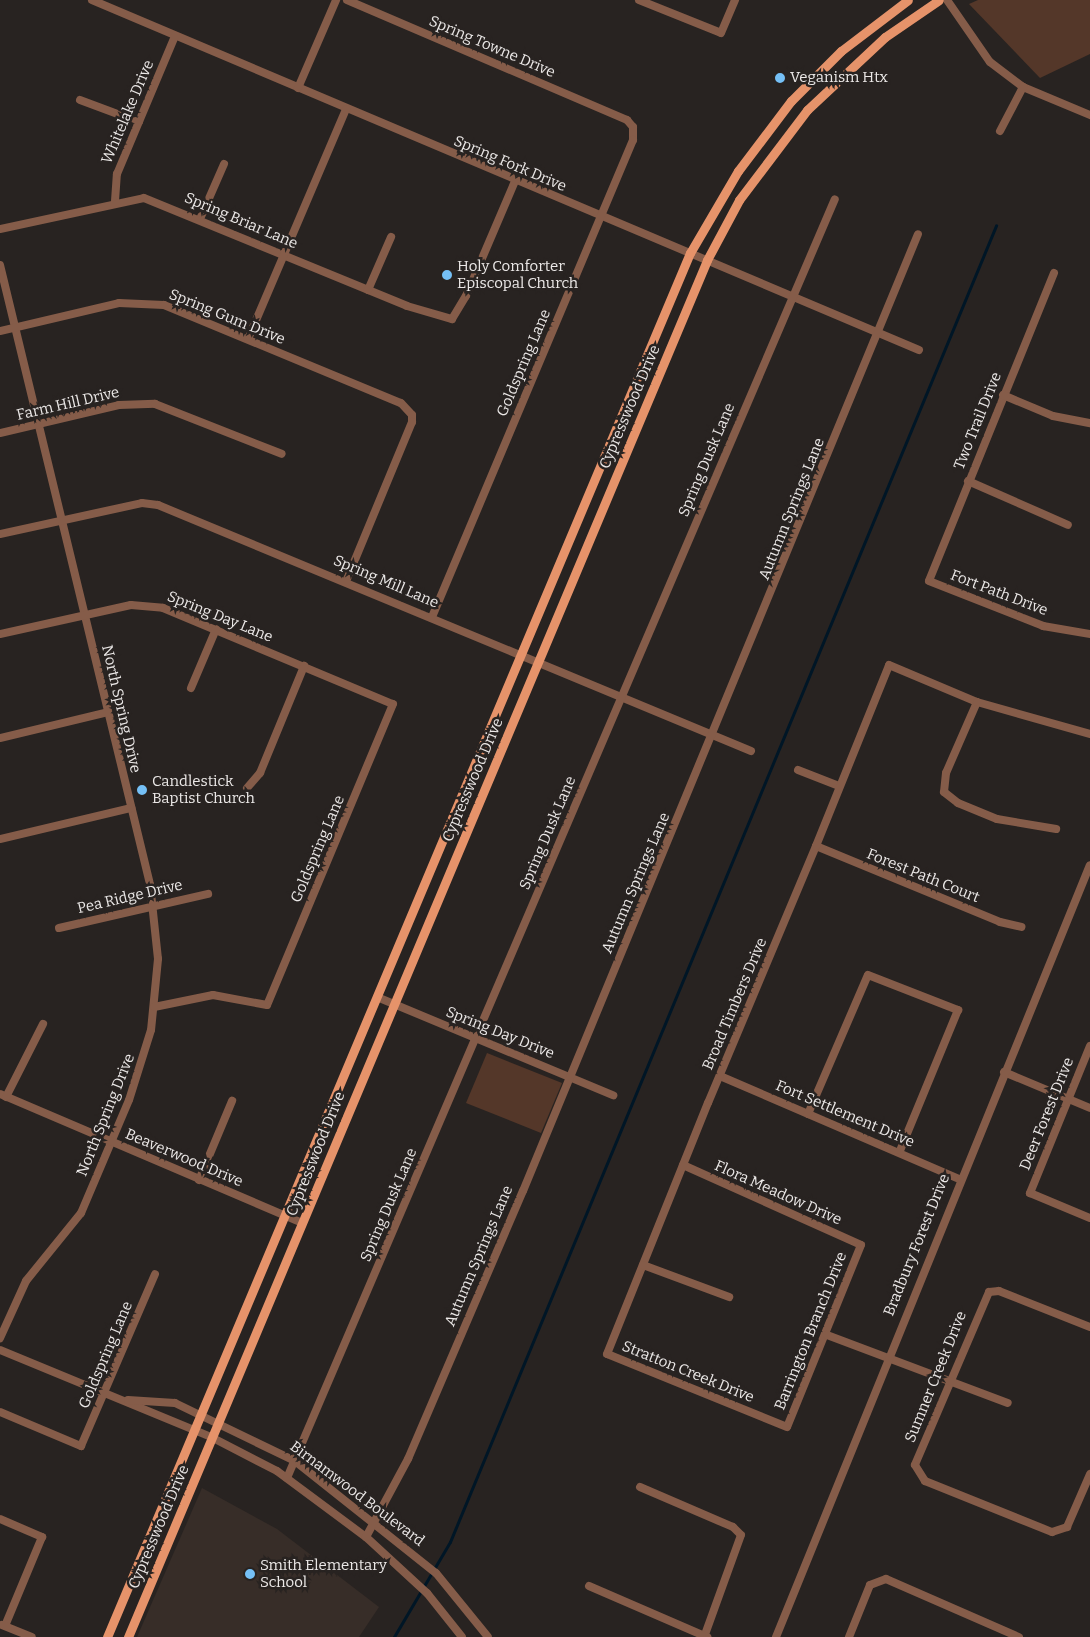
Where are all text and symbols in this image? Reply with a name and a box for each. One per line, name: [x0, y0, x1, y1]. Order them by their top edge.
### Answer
street label: Spring Towne Drive: [426, 12, 558, 82]
street label: Whitelake Drive: [98, 57, 158, 167]
place label: Veganism Htx: [790, 69, 888, 87]
marker: Veganism Htx: [774, 72, 786, 84]
street label: Spring Fork Drive: [451, 132, 569, 196]
street label: Spring Briar Lane: [182, 189, 300, 253]
place label: Holy Comforter Episcopal Church: [457, 257, 578, 292]
marker: Holy Comforter Episcopal Church: [441, 269, 453, 281]
street label: Spring Gum Drive: [166, 285, 288, 349]
street label: Goldspring Lane: [493, 307, 555, 419]
street label: Cypresswood Drive: [596, 342, 664, 472]
street label: Two Trail Drive: [950, 370, 1006, 472]
street label: Farm Hill Drive: [15, 383, 121, 425]
street label: Spring Dusk Lane: [675, 400, 739, 520]
street label: Autumn Springs Lane: [755, 435, 829, 583]
street label: Spring Mill Lane: [331, 552, 441, 612]
street label: Fort Path Drive: [948, 566, 1050, 620]
street label: Spring Day Lane: [165, 588, 275, 646]
street label: North Spring Drive: [98, 643, 144, 775]
street label: Cypresswood Drive: [439, 715, 507, 845]
place label: Candlestick Baptist Church: [152, 772, 255, 807]
street label: Spring Dusk Lane: [516, 773, 580, 893]
marker: Candlestick Baptist Church: [136, 784, 148, 796]
street label: Goldspring Lane: [287, 793, 349, 905]
street label: Autumn Springs Lane: [598, 810, 674, 956]
street label: Forest Path Court: [864, 845, 982, 907]
street label: Pea Ridge Drive: [76, 876, 184, 918]
street label: Broad Timbers Drive: [699, 935, 771, 1073]
street label: Spring Day Drive: [443, 1003, 557, 1063]
street label: North Spring Drive: [73, 1051, 139, 1179]
street label: Deer Forest Drive: [1016, 1055, 1078, 1173]
street label: Fort Settlement Drive: [773, 1077, 917, 1151]
street label: Cypresswood Drive: [283, 1089, 349, 1219]
street label: Beaverwood Drive: [123, 1125, 245, 1191]
street label: Spring Dusk Lane: [357, 1145, 421, 1265]
street label: Flora Meadow Drive: [712, 1157, 844, 1229]
street label: Bradbury Forest Drive: [880, 1171, 954, 1319]
street label: Autumn Springs Lane: [441, 1183, 517, 1329]
street label: Barrington Branch Drive: [771, 1249, 851, 1413]
street label: Goldspring Lane: [75, 1299, 137, 1411]
street label: Sumner Creek Drive: [901, 1309, 971, 1445]
street label: Stratton Creek Drive: [619, 1337, 757, 1407]
street label: Birnamwood Boulevard: [286, 1438, 428, 1550]
street label: Cypresswood Drive: [125, 1462, 193, 1592]
place label: Smith Elementary School: [260, 1556, 387, 1591]
marker: Smith Elementary School: [244, 1568, 256, 1580]

